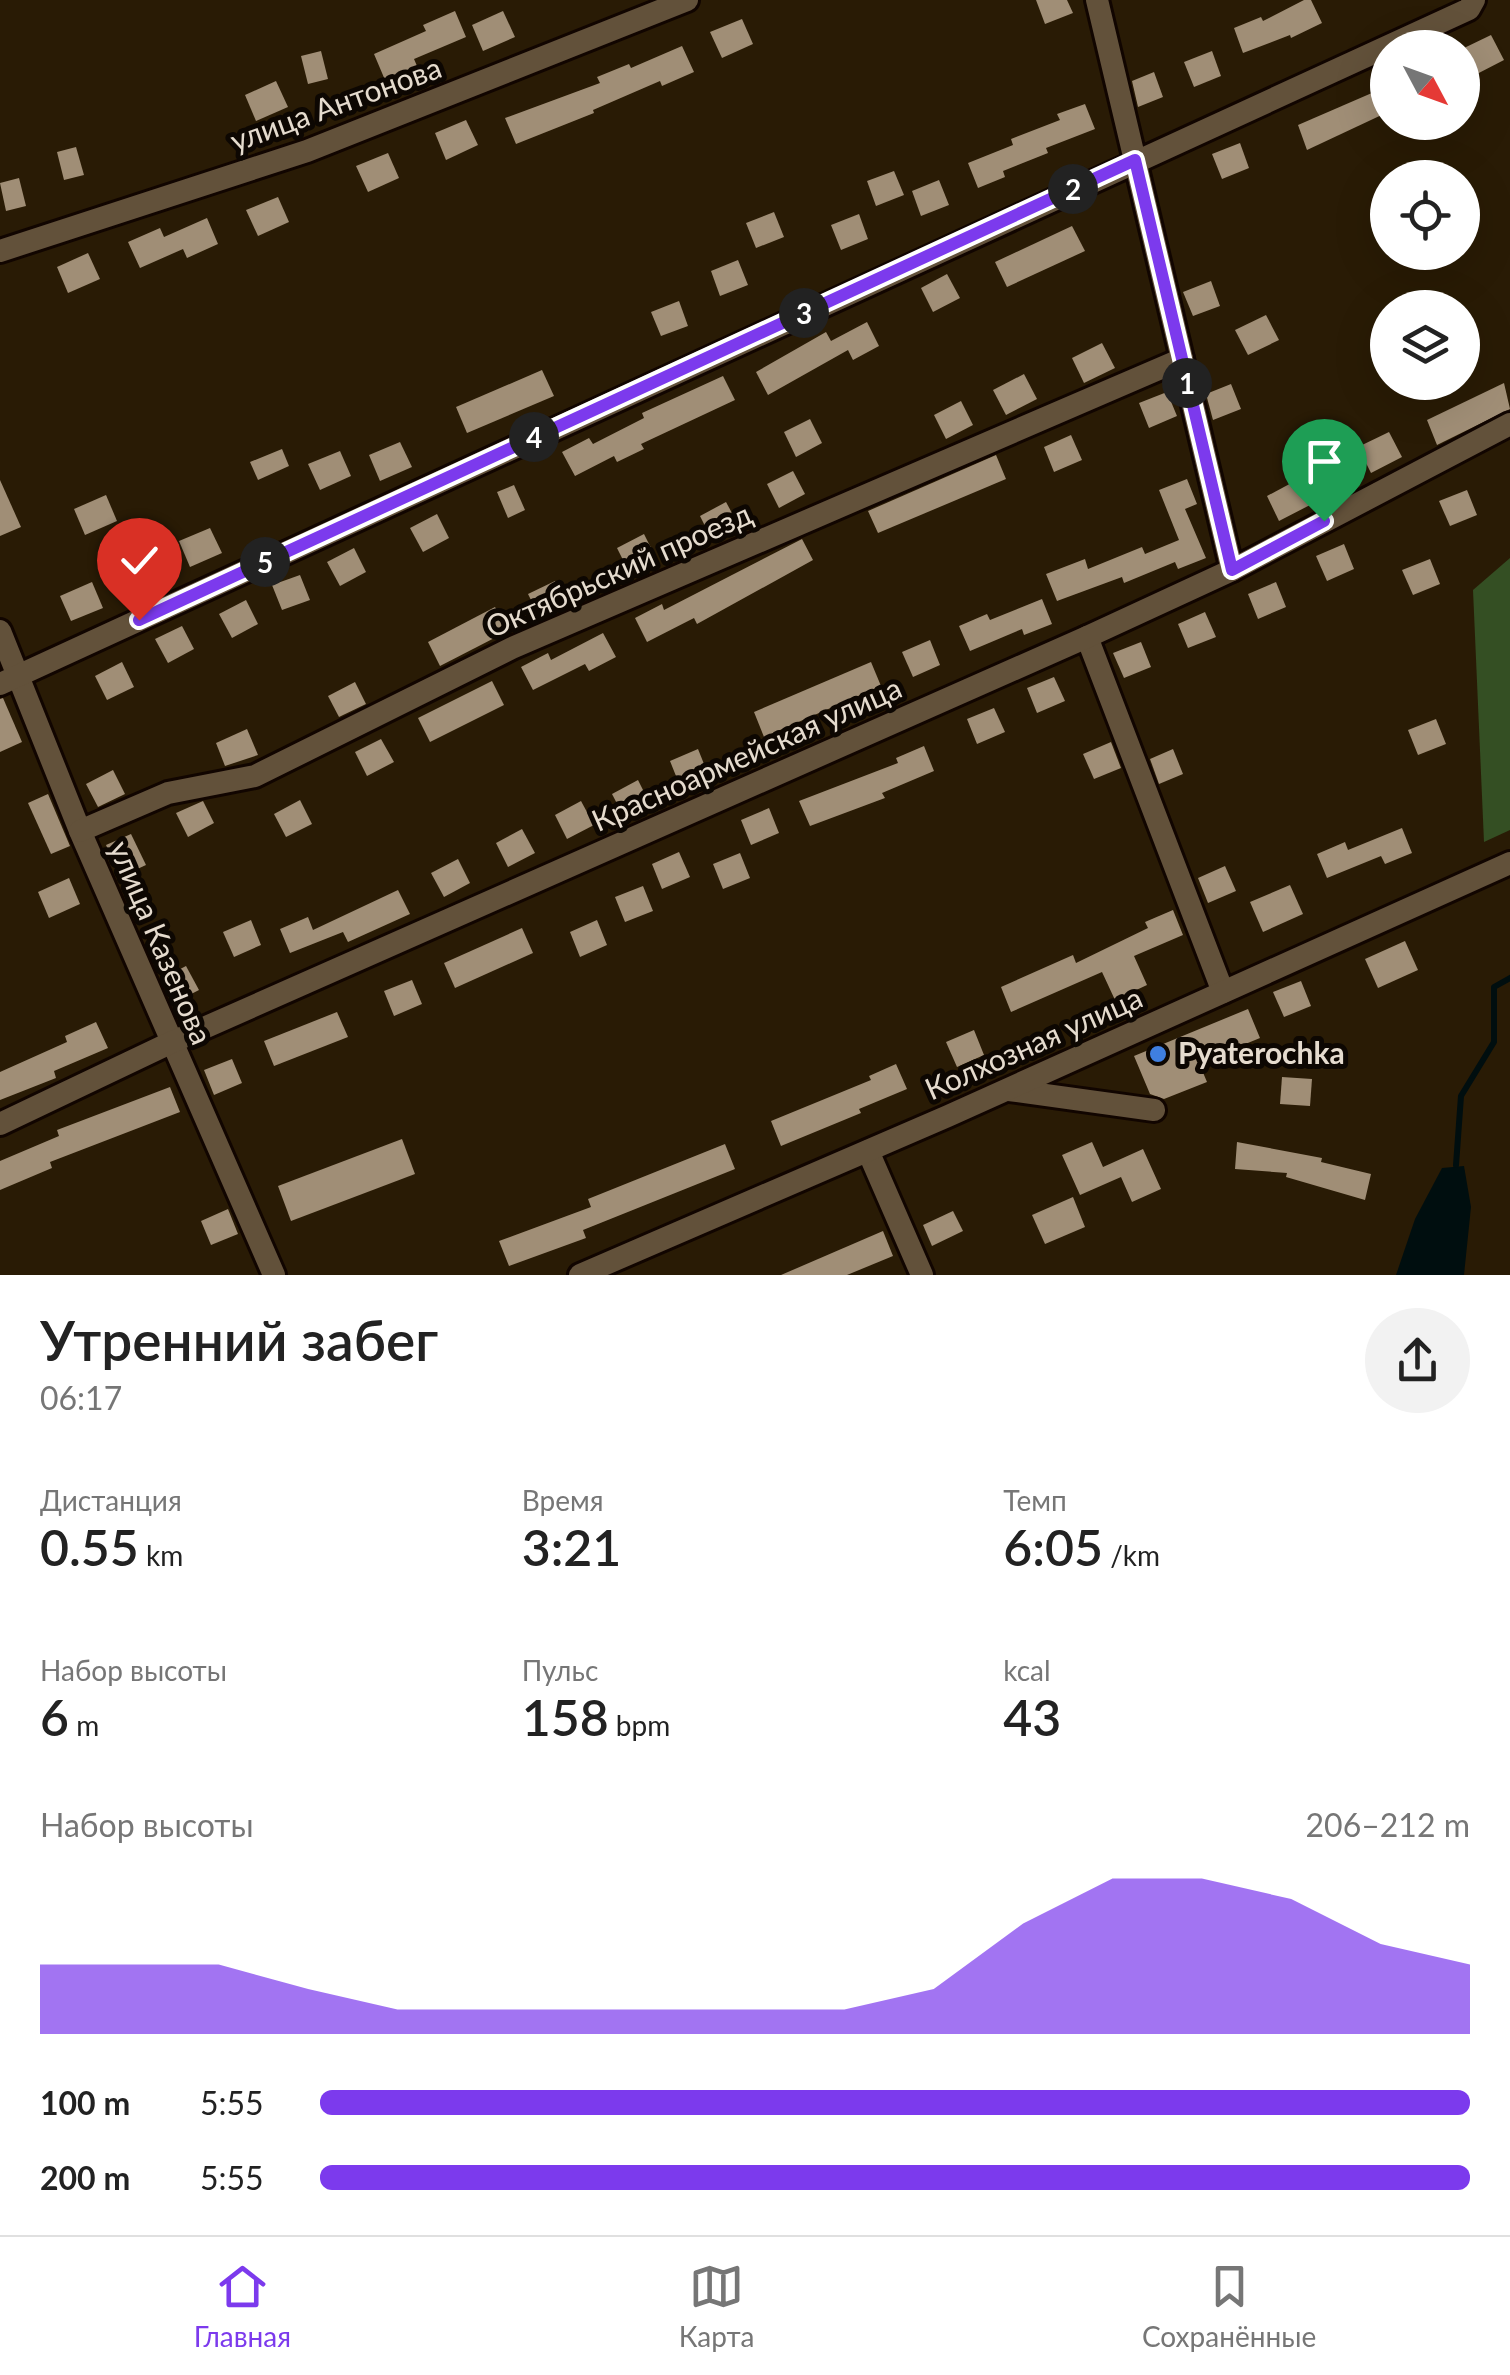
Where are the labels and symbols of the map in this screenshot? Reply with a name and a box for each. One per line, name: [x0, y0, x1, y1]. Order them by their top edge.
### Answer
north arrow: [1370, 30, 1480, 140]
street label: улица Антонова: [225, 48, 446, 158]
pin: 2: [1048, 164, 1098, 214]
pin: 3: [779, 288, 829, 338]
pin: 1: [1162, 358, 1212, 408]
pin: 4: [509, 412, 559, 462]
pin: [1282, 419, 1367, 522]
street label: Октябрьский проезд: [479, 494, 757, 644]
pin: [97, 518, 182, 621]
pin: 5: [240, 537, 290, 587]
street label: Красноармейская улица: [586, 669, 907, 838]
street label: улица Казенова: [103, 835, 221, 1049]
street label: Колхозная улица: [919, 978, 1147, 1106]
place label: Pyaterochka: [1178, 1034, 1345, 1070]
marker: Pyaterochka: [1147, 1043, 1169, 1065]

